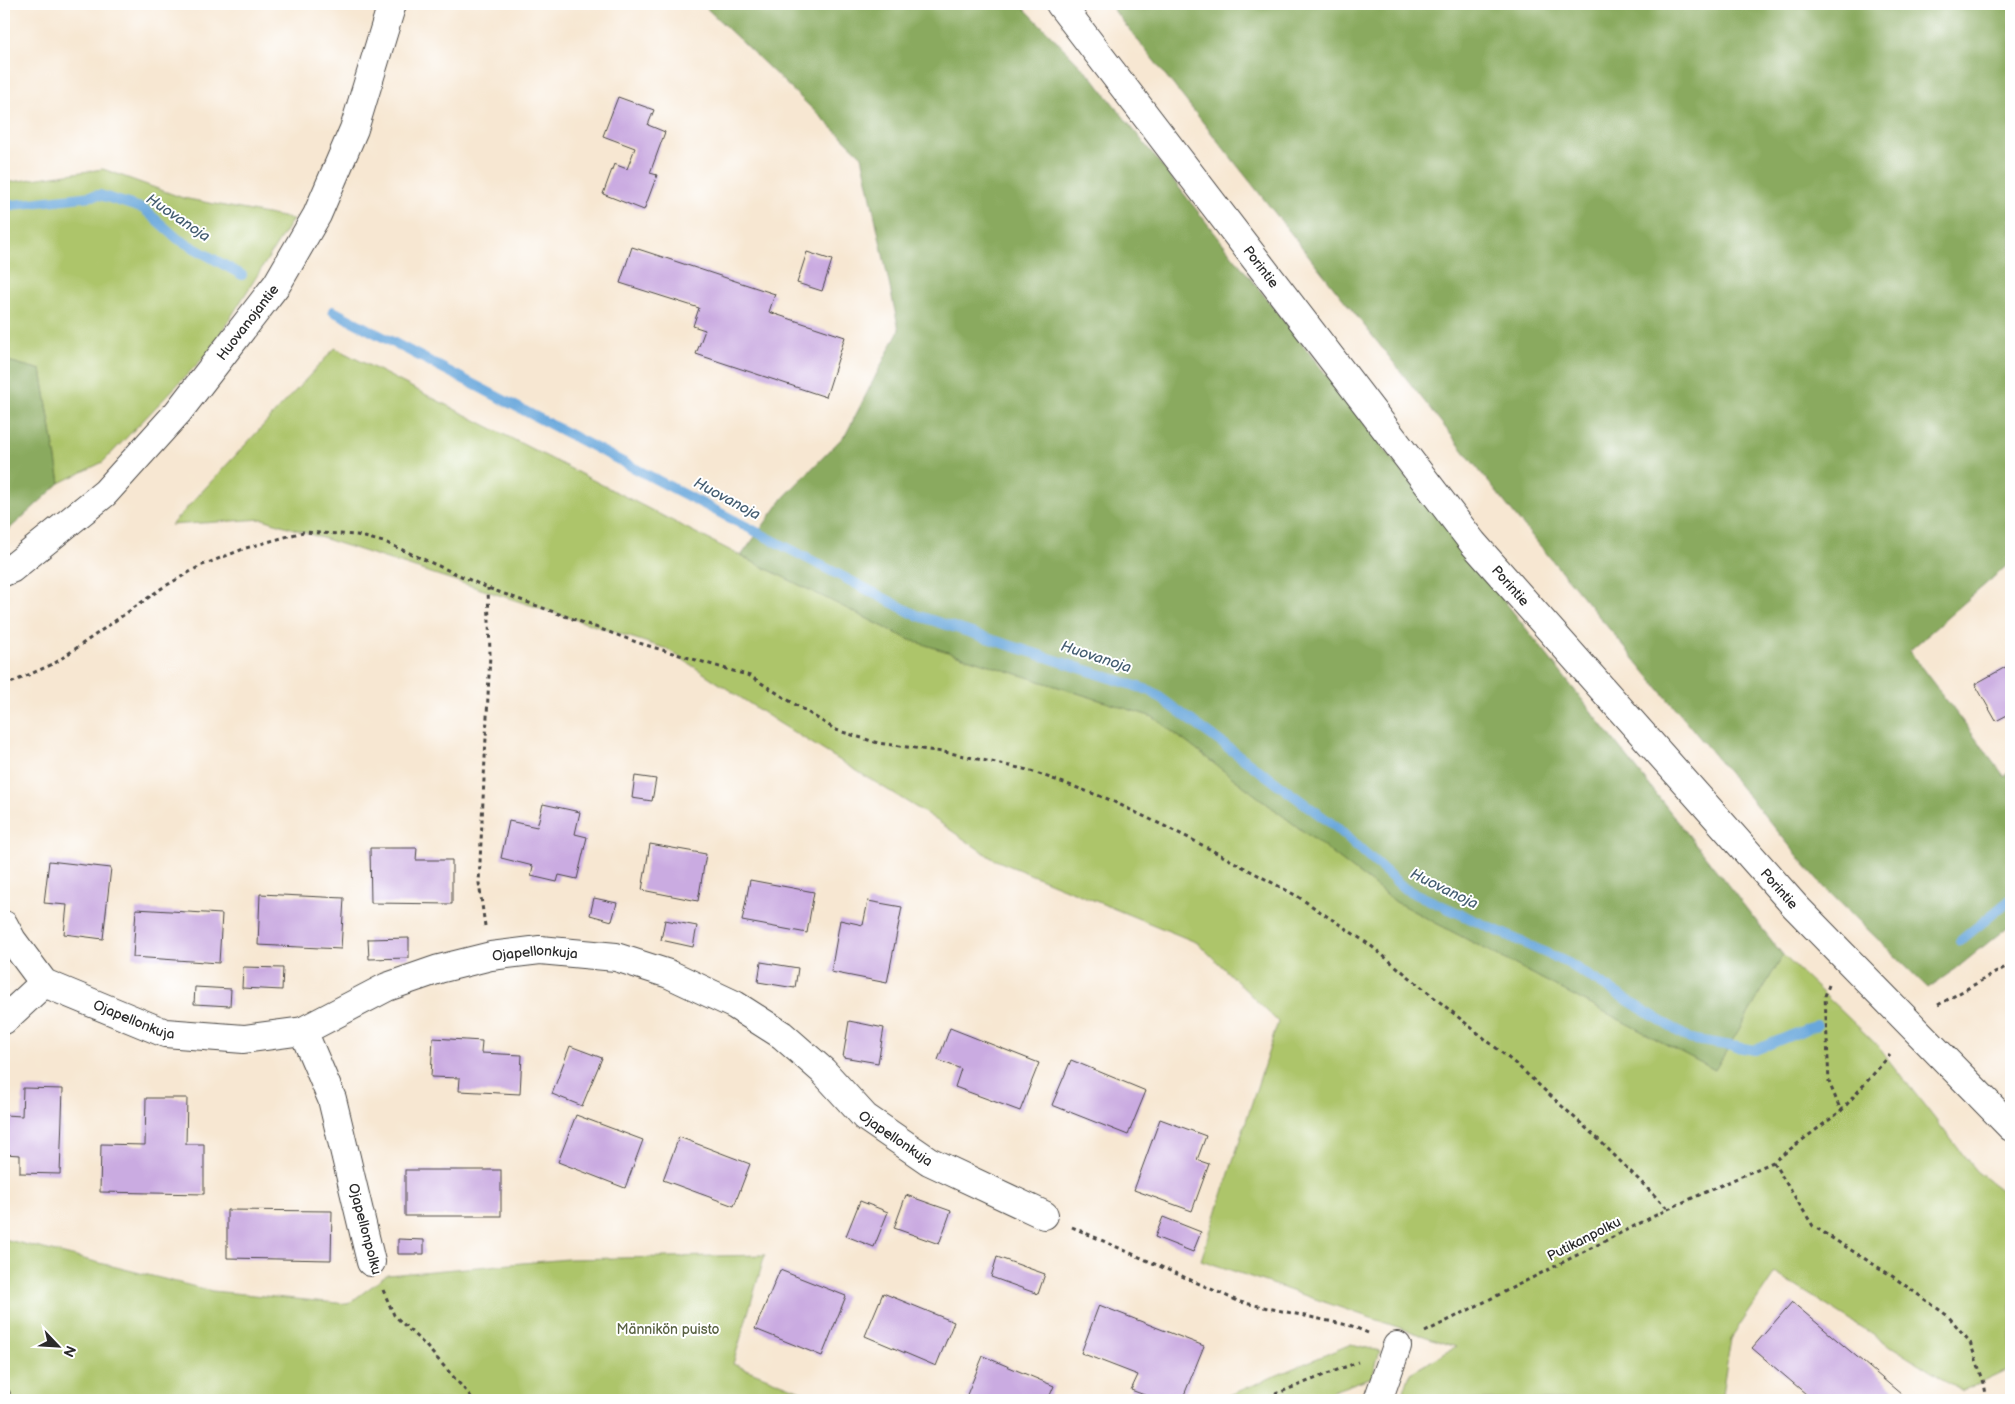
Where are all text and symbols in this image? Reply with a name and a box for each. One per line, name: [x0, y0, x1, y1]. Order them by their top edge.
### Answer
water label: Huovanoja: [142, 190, 214, 246]
street label: Porintie: [1240, 242, 1283, 291]
street label: Huovanojantie: [213, 281, 282, 363]
water label: Huovanoja: [690, 474, 764, 524]
street label: Porintie: [1488, 562, 1533, 609]
water label: Huovanoja: [1058, 637, 1134, 677]
water label: Huovanoja: [1407, 864, 1481, 914]
street label: Porintie: [1757, 865, 1802, 912]
street label: Ojapellonkuja: [491, 941, 579, 964]
street label: Ojapellonkuja: [91, 996, 175, 1042]
street label: Ojapellonkuja: [855, 1107, 936, 1170]
street label: Ojapellonpolku: [345, 1181, 385, 1277]
street label: Putikanpolku: [1544, 1213, 1624, 1265]
park label: Männikön puisto: [616, 1321, 720, 1338]
north arrow: [32, 1322, 82, 1372]
text: N: [59, 1343, 79, 1360]

